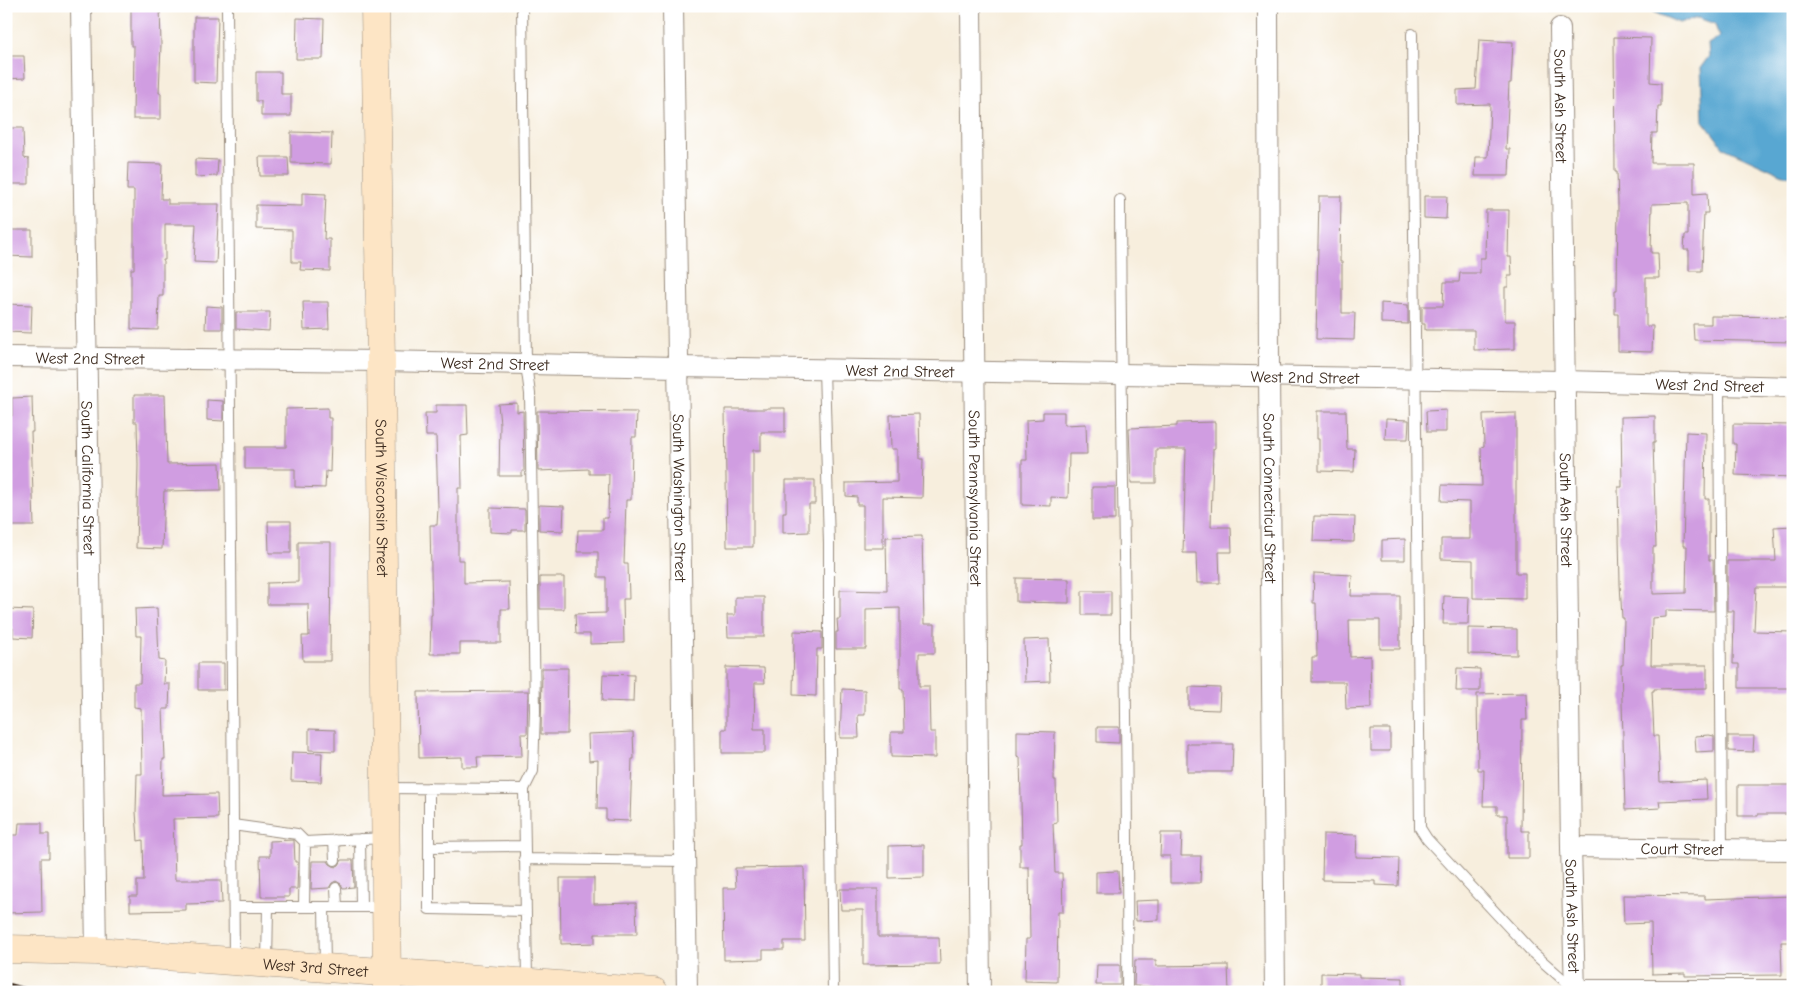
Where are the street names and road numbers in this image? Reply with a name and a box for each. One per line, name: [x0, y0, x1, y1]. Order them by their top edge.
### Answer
street label: South Ash Street: [1550, 49, 1570, 164]
street label: West 2nd Street: [36, 349, 145, 368]
street label: West 2nd Street: [440, 354, 550, 374]
street label: West 2nd Street: [845, 362, 955, 381]
street label: West 2nd Street: [1250, 368, 1360, 388]
street label: West 2nd Street: [1655, 375, 1765, 396]
street label: South California Street: [77, 401, 98, 556]
street label: South Pennsylvania Street: [965, 410, 984, 587]
street label: South Connecticut Street: [1259, 413, 1279, 583]
street label: South Washington Street: [669, 414, 689, 583]
street label: South Wisconsin Street: [372, 419, 391, 577]
street label: South Ash Street: [1556, 453, 1575, 568]
street label: Court Street: [1640, 840, 1724, 859]
street label: South Ash Street: [1561, 859, 1582, 974]
street label: West 3rd Street: [262, 955, 369, 981]

